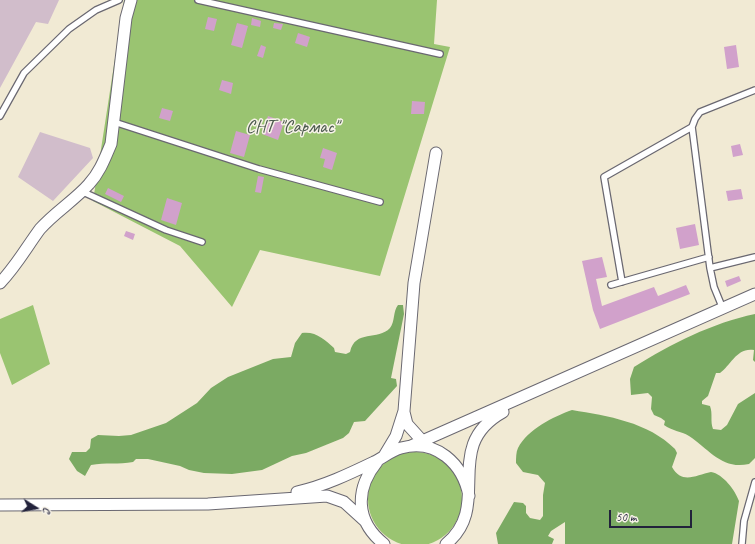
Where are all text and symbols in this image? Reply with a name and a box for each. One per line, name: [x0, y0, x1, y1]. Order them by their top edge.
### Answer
park label: СНТ "Сармас": [246, 116, 338, 138]
north arrow: [16, 488, 56, 528]
scale bar: [611, 502, 694, 528]
text: С: [40, 506, 55, 514]
text: 50 m: [616, 509, 636, 525]

